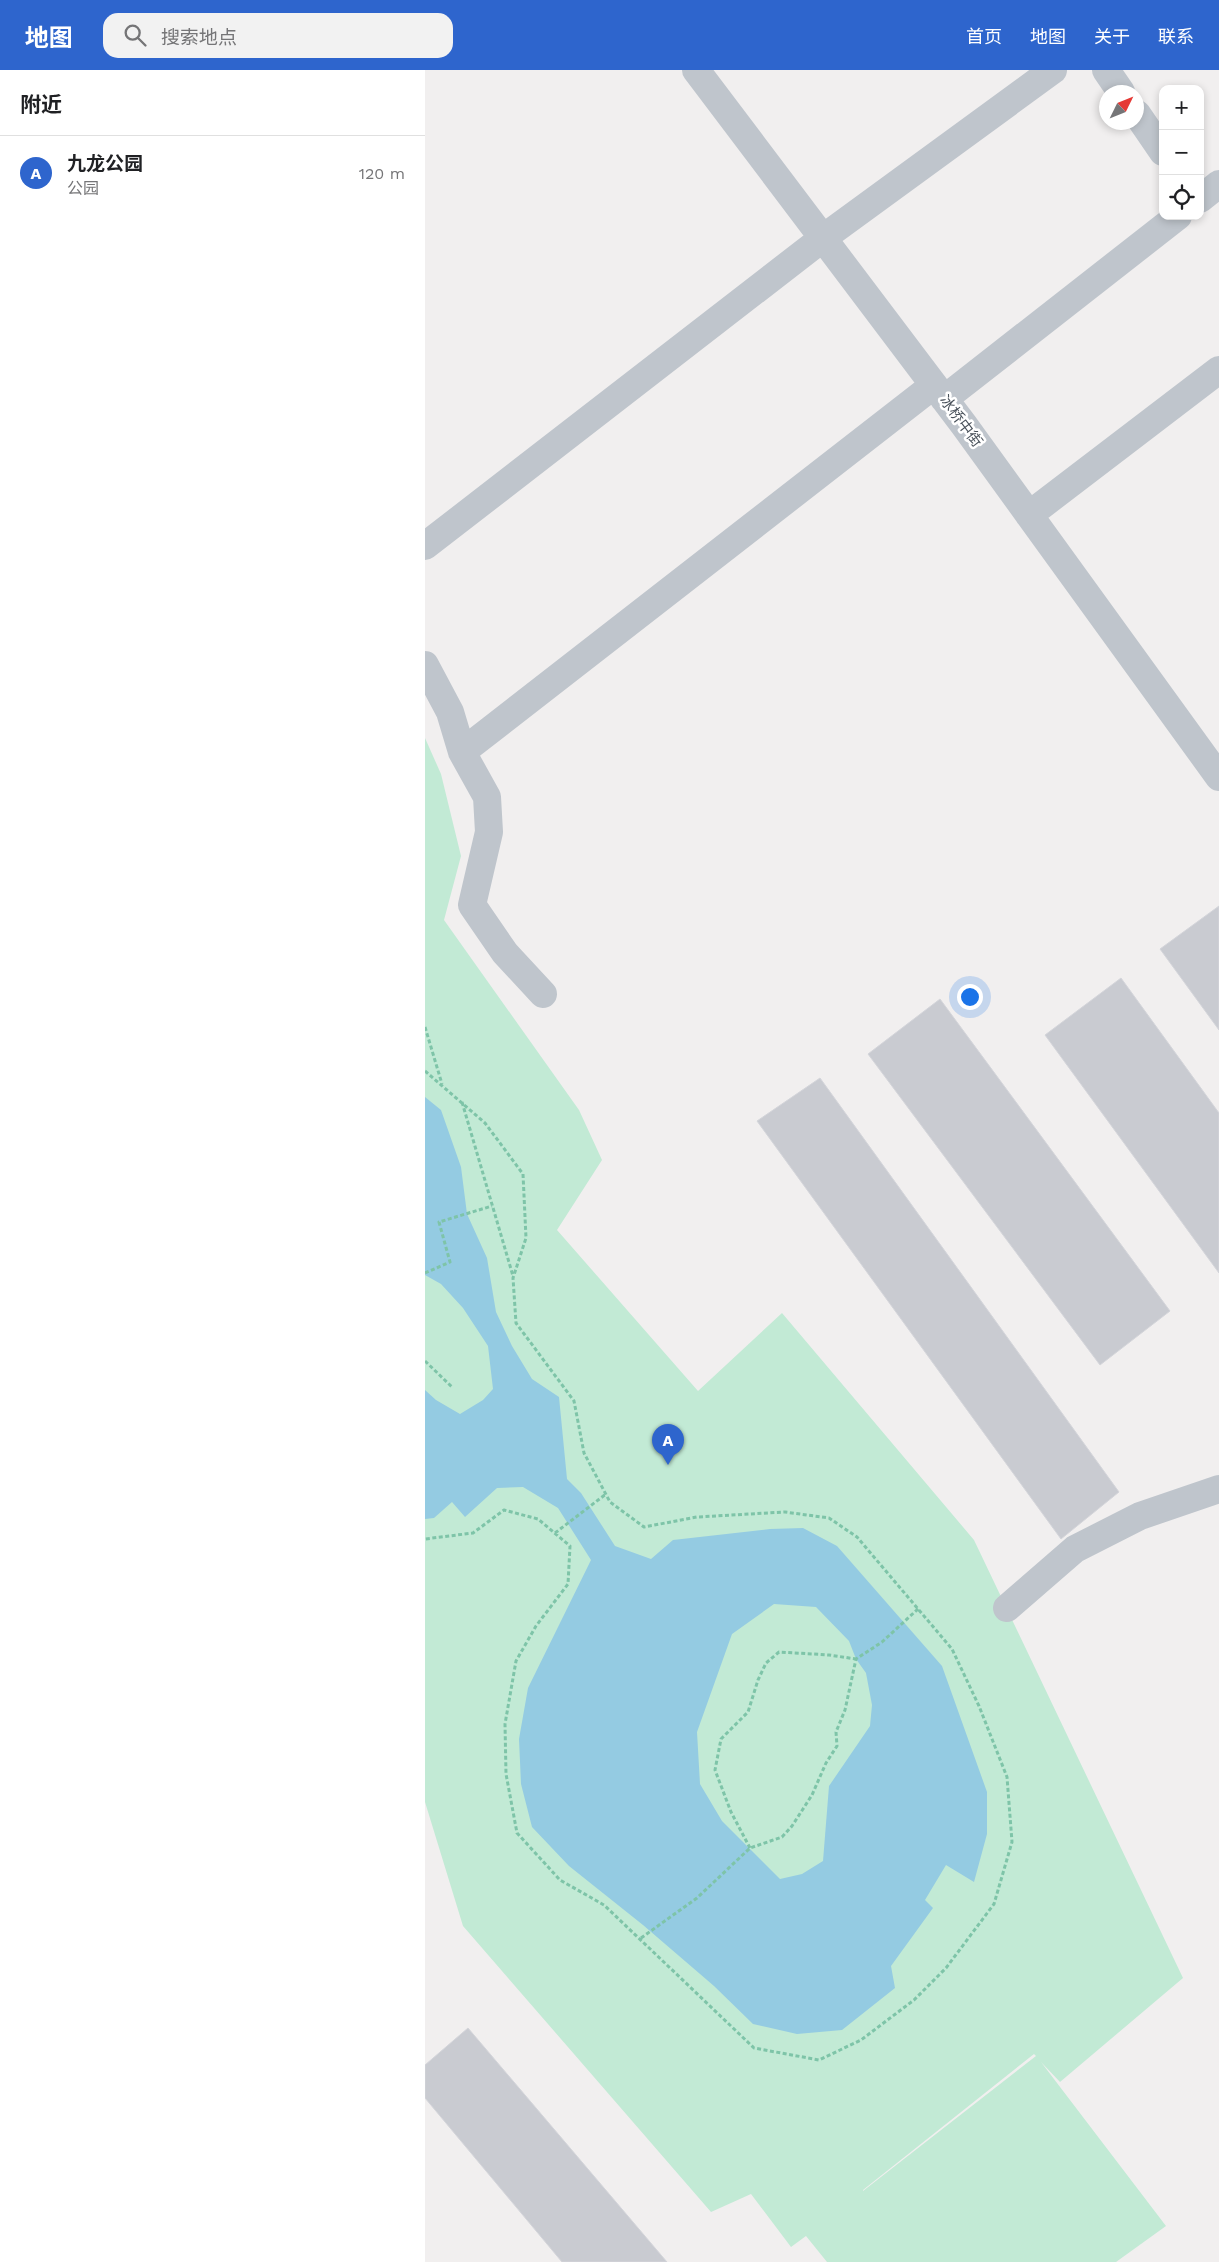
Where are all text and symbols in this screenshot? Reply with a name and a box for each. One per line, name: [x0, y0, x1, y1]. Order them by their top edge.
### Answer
search box: [103, 13, 453, 58]
icon: search: [121, 21, 149, 49]
text: 地图: [25, 24, 73, 52]
text: 搜索地点: [161, 26, 237, 49]
text: 首页: [966, 26, 1002, 47]
text: 地图: [1030, 26, 1066, 47]
text: 关于: [1094, 26, 1130, 47]
text: 联系: [1158, 26, 1194, 47]
north arrow: [1099, 85, 1144, 130]
map controls: [1159, 85, 1204, 220]
button: +: [1159, 85, 1204, 130]
text: 附近: [20, 92, 62, 117]
button: −: [1159, 130, 1204, 175]
text: 九龙公园: [67, 152, 143, 175]
text: A: [31, 164, 41, 183]
text: 120 m: [359, 164, 405, 183]
button: locate: [1159, 175, 1204, 220]
text: 公园: [67, 179, 99, 198]
street label: 冰桥中街: [936, 392, 986, 450]
your location: [957, 984, 983, 1010]
pin: A: [652, 1424, 684, 1465]

